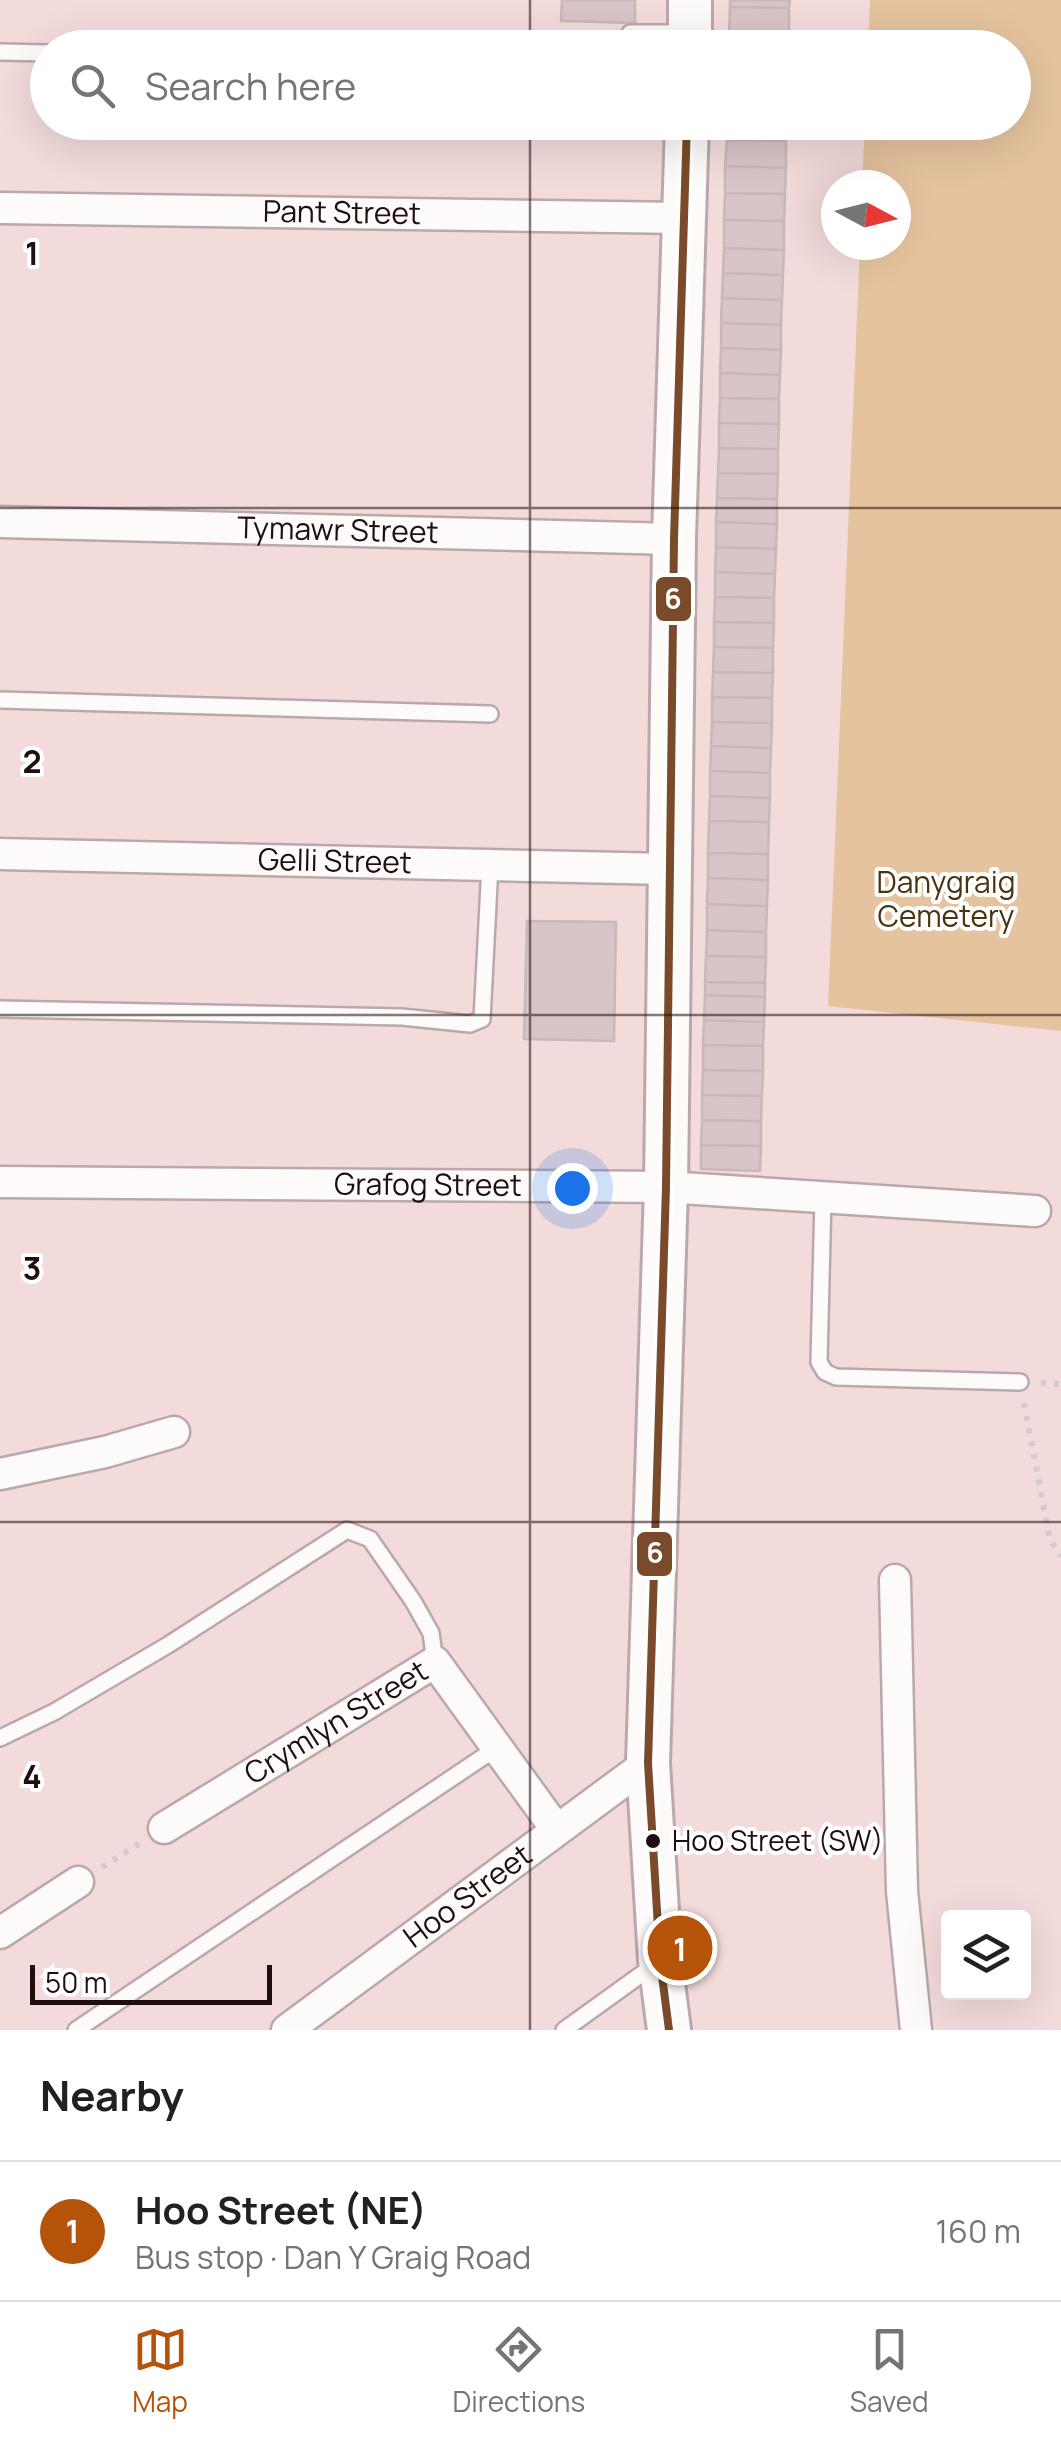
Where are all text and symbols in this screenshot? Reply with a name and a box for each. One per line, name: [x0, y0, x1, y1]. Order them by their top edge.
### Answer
search box: [30, 30, 1031, 140]
icon: search: [65, 58, 120, 113]
text: Search here: [145, 59, 356, 111]
north arrow: [821, 170, 911, 260]
street label: Pant Street: [263, 190, 421, 233]
text: 1: [25, 231, 39, 275]
street label: Tymawr Street: [237, 506, 439, 552]
line badge: 6: [654, 575, 693, 623]
text: 6: [664, 579, 682, 617]
text: 2: [22, 739, 42, 783]
street label: Gelli Street: [258, 838, 412, 882]
park label: Danygraig Cemetery: [877, 861, 1015, 936]
street label: Grafog Street: [334, 1163, 522, 1205]
your location: [547, 1163, 598, 1214]
text: 3: [23, 1246, 41, 1290]
line badge: 6: [635, 1530, 674, 1578]
text: 6: [646, 1533, 664, 1571]
street label: Crymlyn Street: [236, 1649, 435, 1793]
text: 4: [22, 1754, 42, 1798]
place label: Hoo Street (SW): [672, 1821, 883, 1859]
marker: Hoo Street (SW): [643, 1831, 663, 1851]
street label: Hoo Street: [394, 1834, 540, 1956]
pin: 1: [648, 1910, 712, 1986]
map controls: [941, 1910, 1031, 2000]
button: layers: [941, 1910, 1031, 2000]
scale bar: [30, 1960, 272, 2004]
text: 50 m: [45, 1963, 108, 2001]
text: Nearby: [40, 2066, 184, 2124]
text: Hoo Street (NE): [135, 2183, 427, 2235]
text: 1: [65, 2209, 80, 2253]
text: 160 m: [936, 2209, 1021, 2253]
text: Bus stop · Dan Y Graig Road: [135, 2235, 531, 2279]
tab: Map: [132, 2322, 188, 2420]
tab: Directions: [453, 2322, 585, 2420]
tab: Saved: [850, 2322, 929, 2420]

